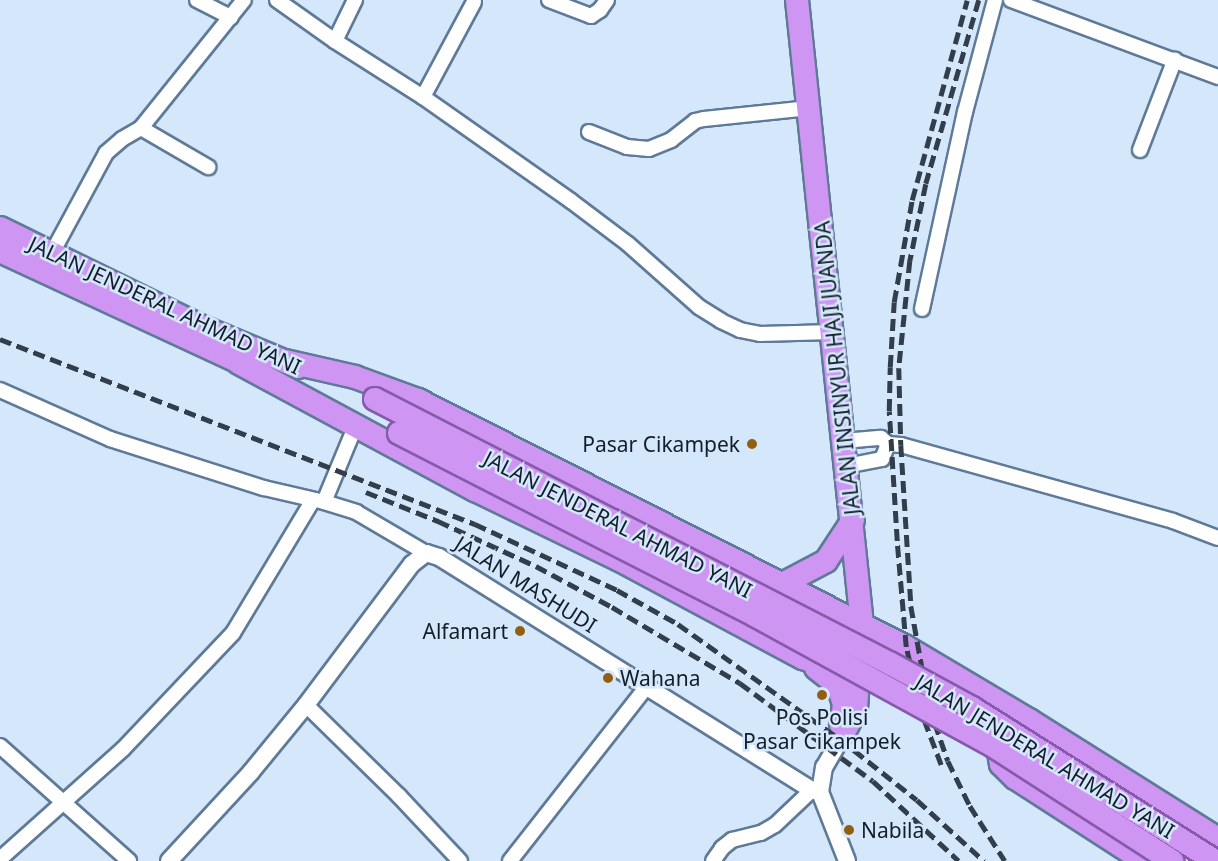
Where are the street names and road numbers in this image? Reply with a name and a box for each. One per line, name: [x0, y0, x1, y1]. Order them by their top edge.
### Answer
street label: JALAN INSINYUR HAJI JUANDA: [809, 220, 865, 516]
street label: JALAN JENDERAL AHMAD YANI: [25, 231, 305, 379]
street label: JALAN JENDERAL AHMAD YANI: [480, 445, 756, 603]
street label: JALAN MASHUDI: [450, 530, 602, 638]
street label: JALAN JENDERAL AHMAD YANI: [911, 669, 1179, 843]

